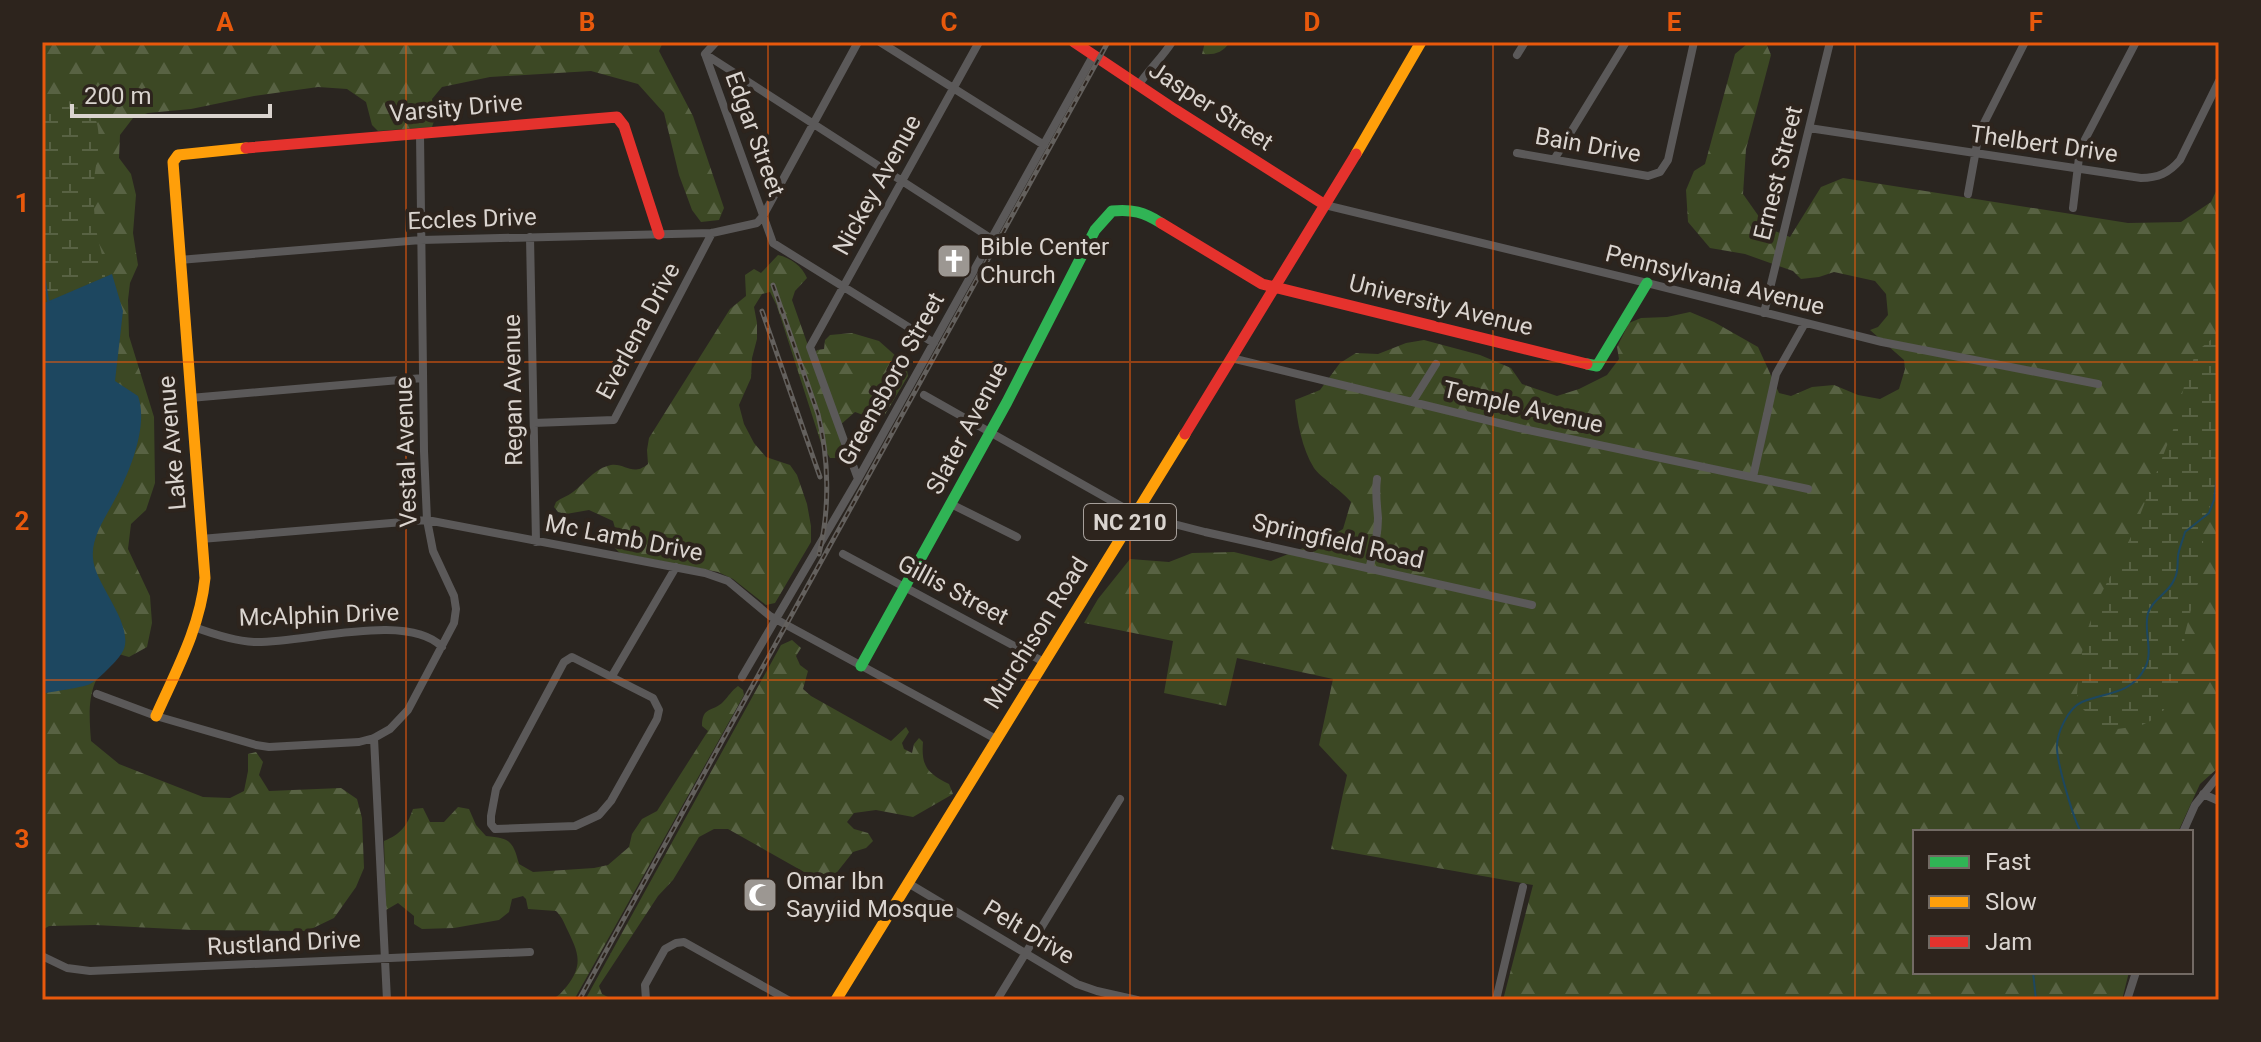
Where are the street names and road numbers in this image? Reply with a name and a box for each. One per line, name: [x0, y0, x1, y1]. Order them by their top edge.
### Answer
street label: Jasper Street: [1144, 56, 1278, 157]
street label: Edgar Street: [719, 68, 791, 200]
street label: Varsity Drive: [388, 88, 524, 128]
street label: Ernest Street: [1748, 103, 1808, 243]
street label: Nickey Avenue: [827, 110, 927, 260]
street label: Thelbert Drive: [1968, 120, 2120, 168]
street label: Bain Drive: [1533, 122, 1643, 168]
street label: Eccles Drive: [407, 203, 537, 235]
street label: Pennsylvania Avenue: [1603, 239, 1827, 321]
street label: Everlena Drive: [590, 258, 686, 404]
street label: University Avenue: [1346, 269, 1536, 341]
street label: Greensboro Street: [832, 288, 950, 470]
street label: Regan Avenue: [498, 314, 528, 466]
street label: Slater Avenue: [920, 357, 1014, 499]
street label: Lake Avenue: [152, 374, 192, 512]
street label: Temple Avenue: [1440, 375, 1606, 439]
street label: Vestal Avenue: [389, 376, 423, 528]
road number: NC 210: [1084, 504, 1176, 540]
street label: Springfield Road: [1250, 508, 1426, 574]
street label: Mc Lamb Drive: [543, 509, 705, 567]
street label: Gillis Street: [893, 549, 1013, 631]
street label: Murchison Road: [978, 552, 1094, 714]
street label: McAlphin Drive: [238, 598, 400, 632]
street label: Pelt Drive: [978, 894, 1080, 970]
street label: Rustland Drive: [206, 925, 362, 961]

